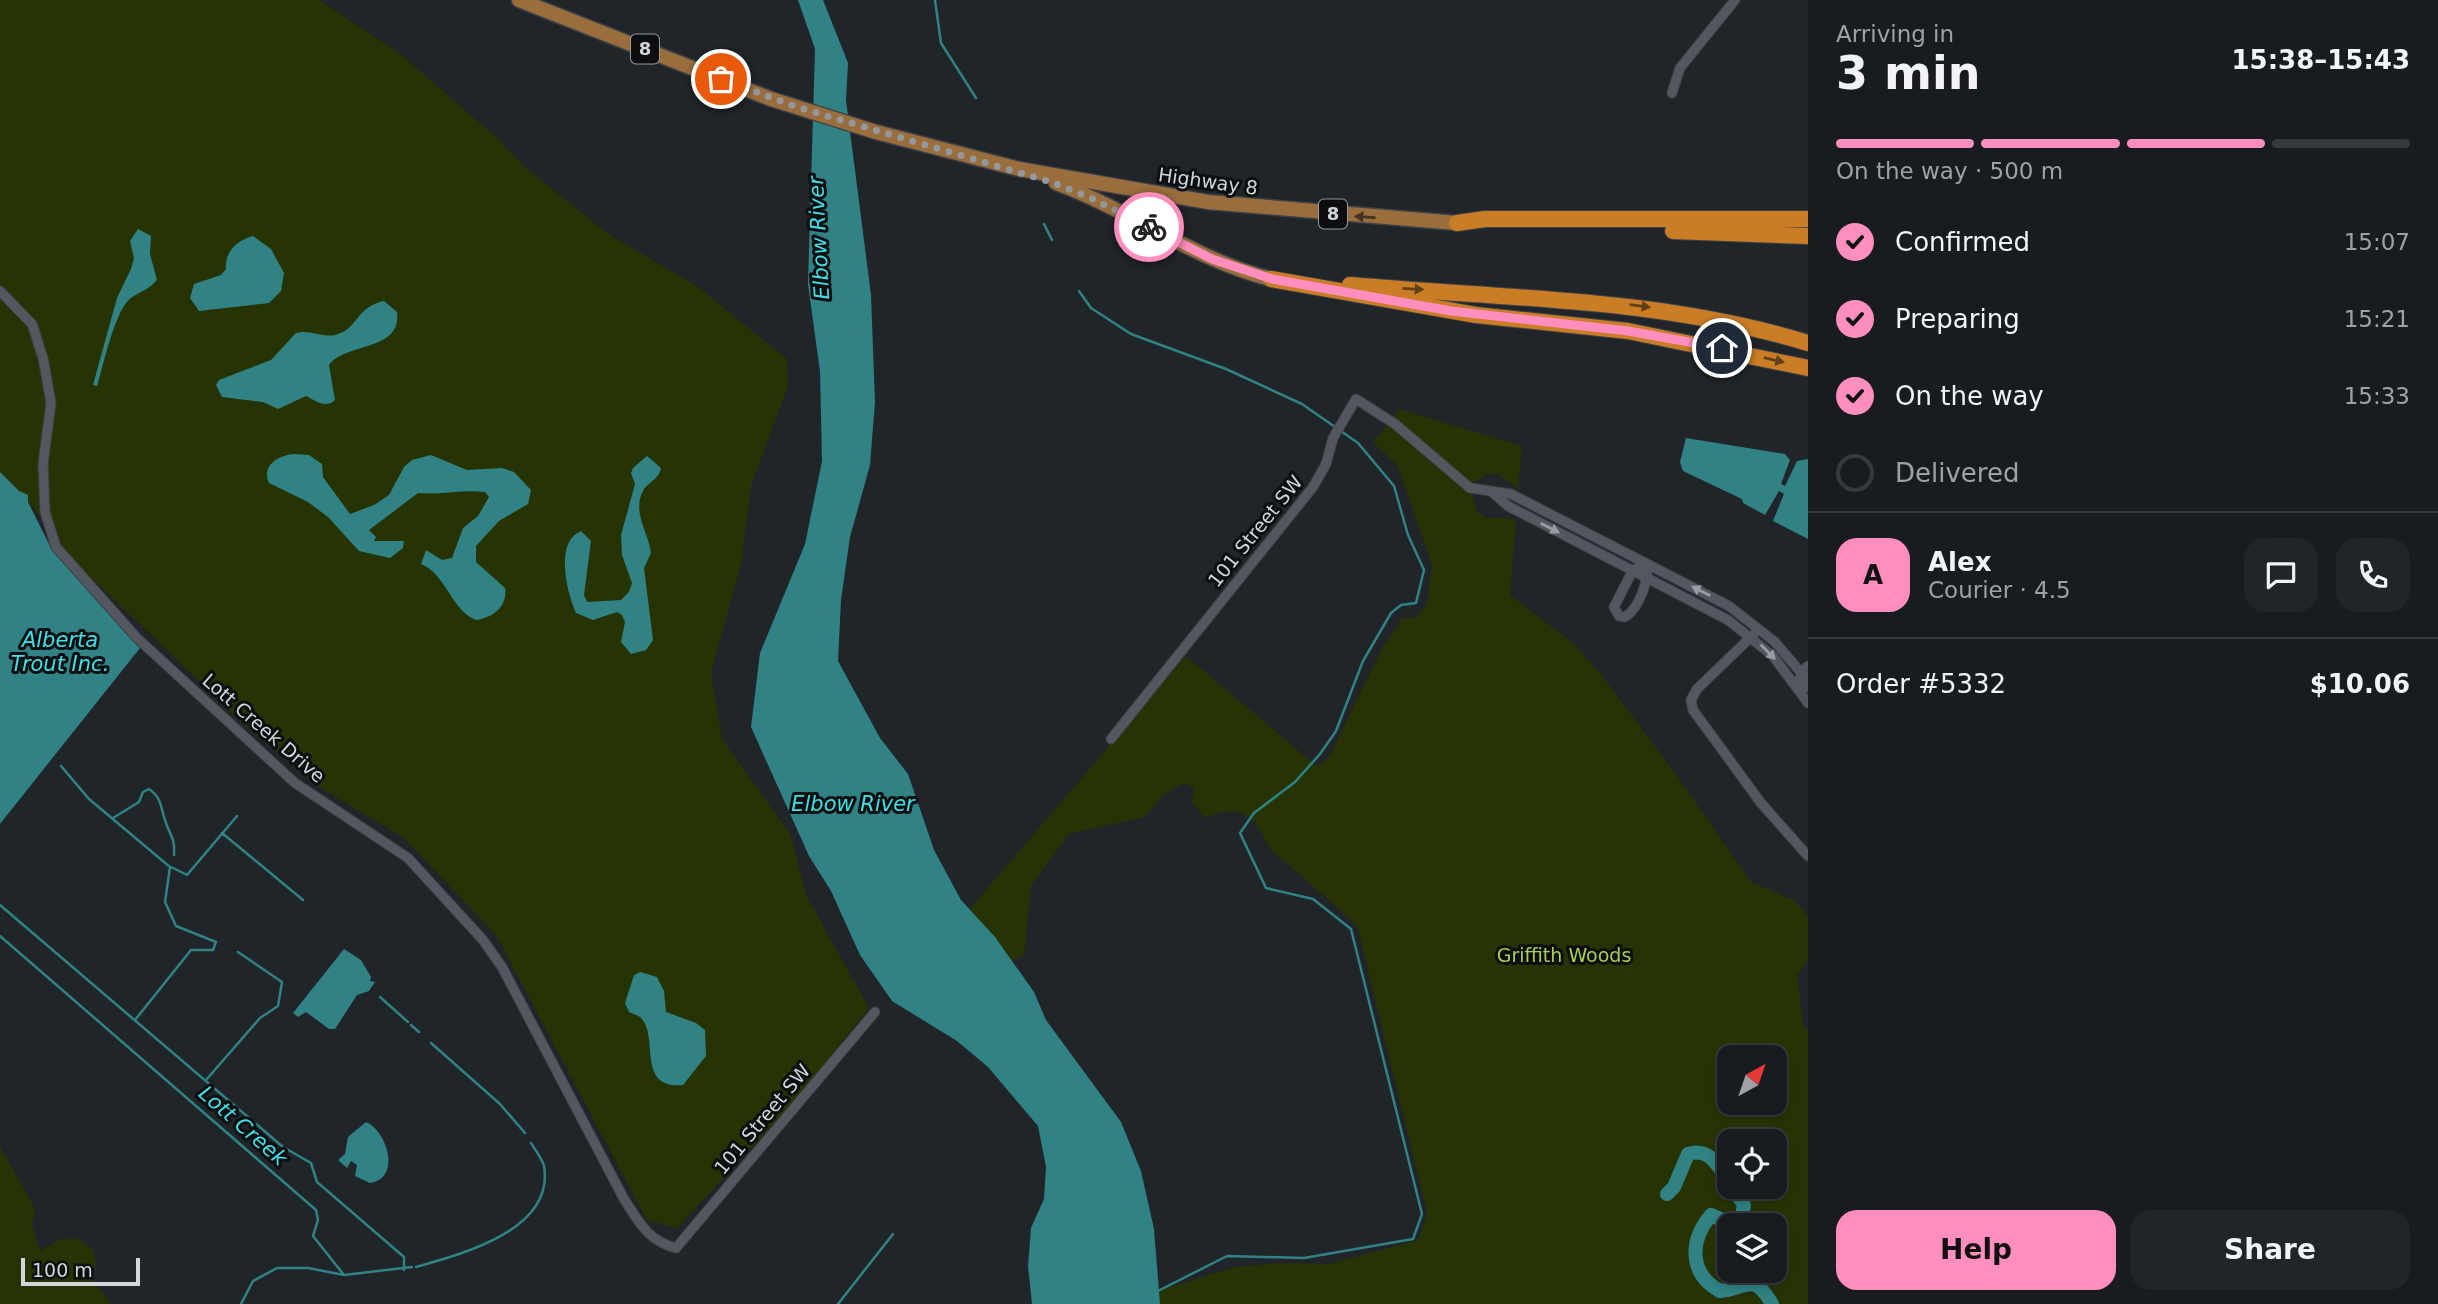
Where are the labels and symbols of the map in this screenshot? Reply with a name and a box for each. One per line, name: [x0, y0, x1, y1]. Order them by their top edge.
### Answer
road number: 8: [631, 34, 659, 64]
pin: [691, 49, 751, 109]
street label: Highway 8: [1157, 163, 1259, 199]
water label: Elbow River: [804, 174, 834, 300]
courier: [1114, 192, 1184, 262]
road number: 8: [1319, 200, 1347, 229]
one-way arrow: [1353, 211, 1375, 222]
one-way arrow: [1402, 284, 1424, 295]
one-way arrow: [1629, 301, 1651, 312]
pin: [1692, 318, 1752, 378]
one-way arrow: [1763, 355, 1785, 366]
street label: 101 Street SW: [1203, 471, 1307, 591]
one-way arrow: [1540, 522, 1560, 533]
one-way arrow: [1691, 586, 1711, 597]
water label: Alberta Trout Inc.: [11, 628, 109, 676]
one-way arrow: [1759, 644, 1776, 660]
street label: Lott Creek Drive: [198, 669, 330, 787]
water label: Elbow River: [791, 792, 916, 816]
park label: Griffith Woods: [1497, 944, 1631, 966]
north arrow: [1717, 1045, 1787, 1115]
street label: 101 Street SW: [710, 1059, 815, 1179]
water label: Lott Creek: [194, 1081, 293, 1171]
scale bar: [21, 1255, 140, 1287]

